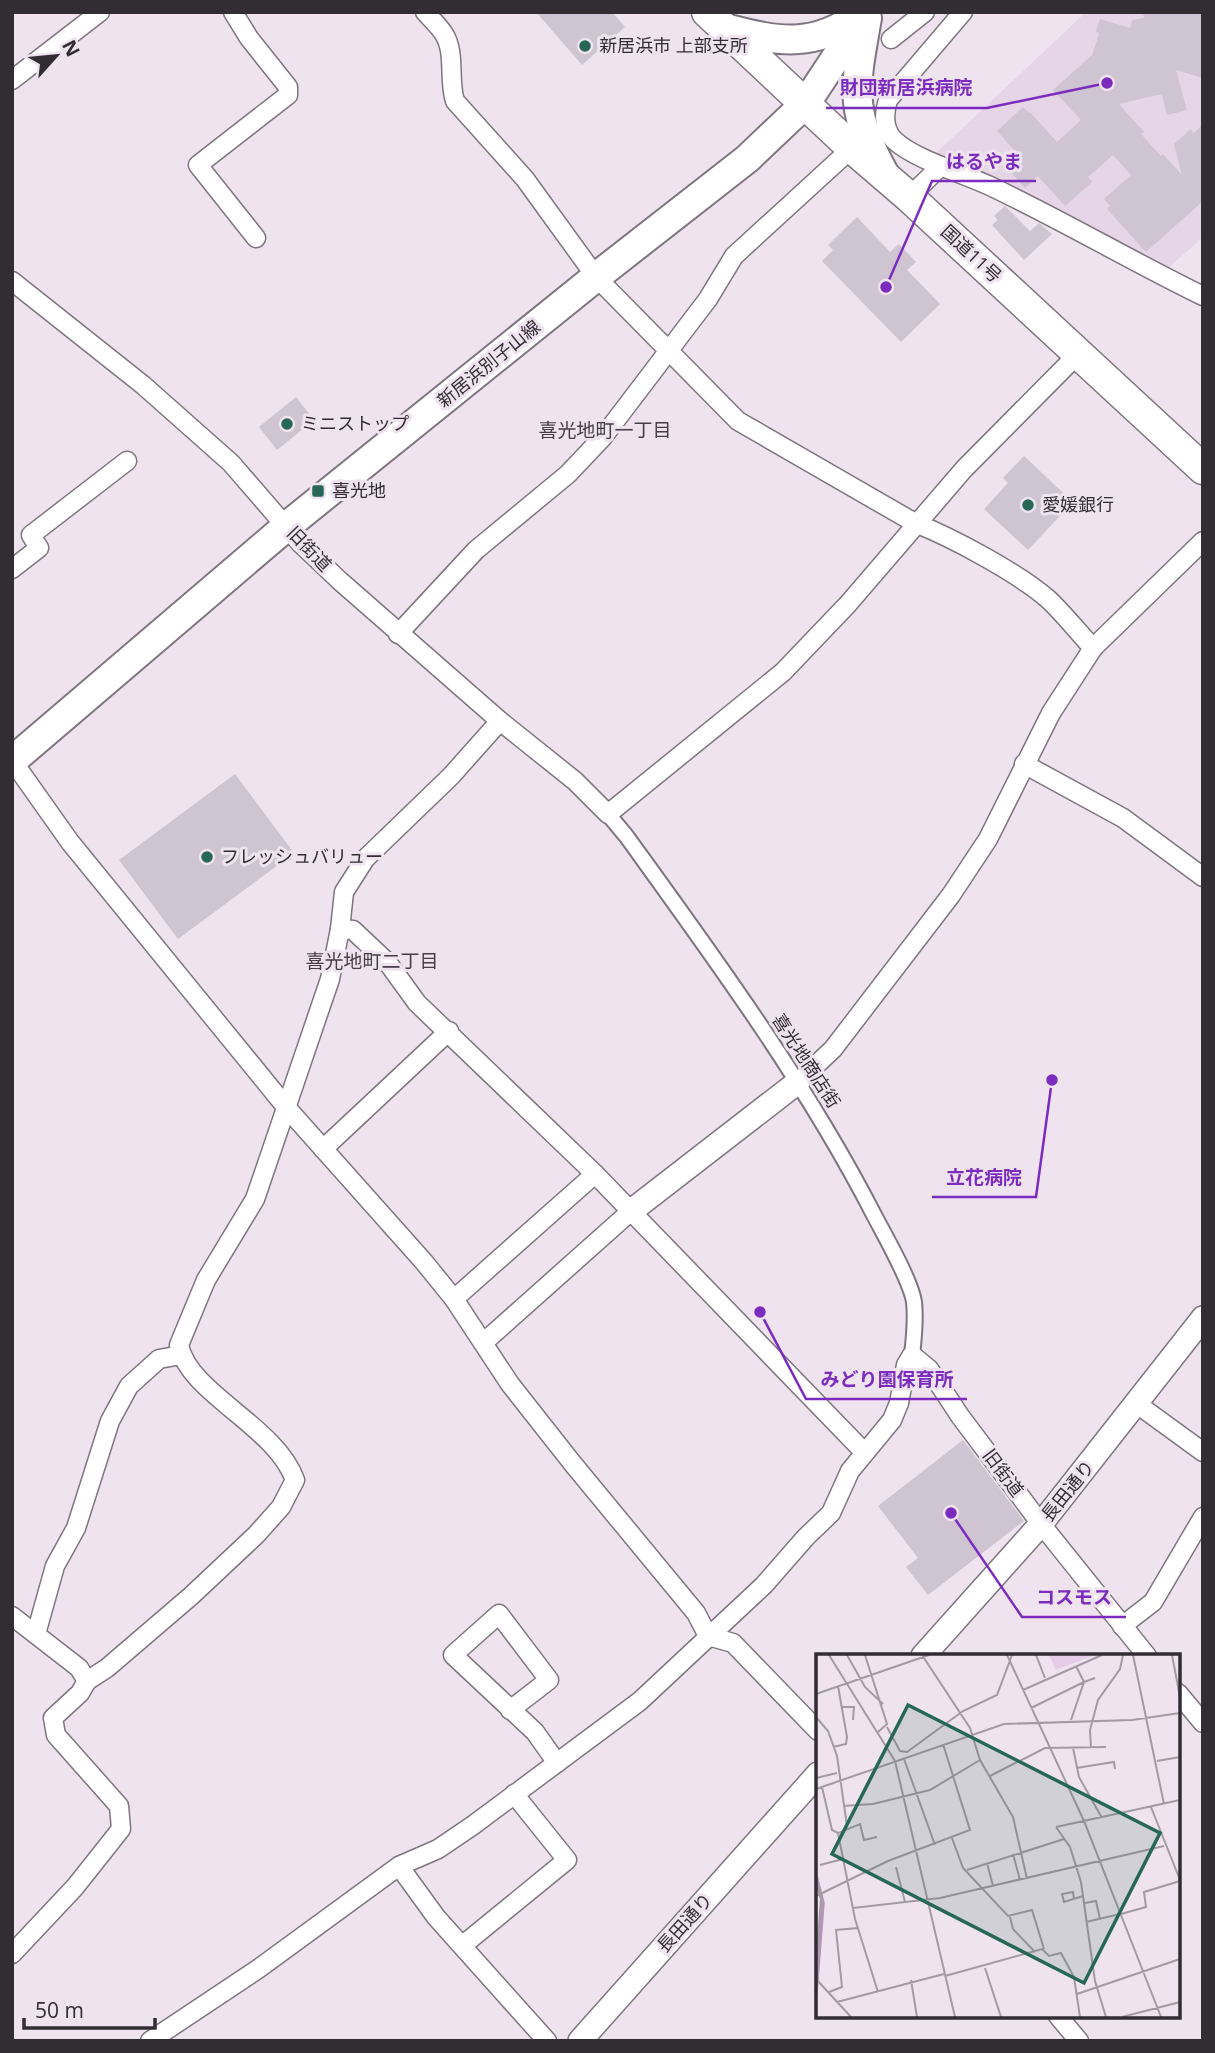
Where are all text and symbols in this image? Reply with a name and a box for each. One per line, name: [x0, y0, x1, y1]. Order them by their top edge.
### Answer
north arrow: [21, 21, 91, 91]
place label: 新居浜市 上部支所: [599, 33, 748, 57]
text: N: [56, 35, 86, 61]
marker: 新居浜市 上部支所: [577, 38, 593, 54]
callout: 財団新居浜病院: [826, 68, 987, 108]
text: 財団新居浜病院: [839, 74, 973, 100]
callout: はるやま: [932, 141, 1036, 181]
text: はるやま: [946, 148, 1022, 174]
street label: 国道11号: [936, 219, 1007, 287]
street label: 新居浜別子山線: [432, 314, 545, 412]
place label: ミニストップ: [301, 411, 409, 435]
marker: ミニストップ: [279, 416, 295, 432]
district label: 喜光地町一丁目: [538, 417, 672, 443]
place label: 喜光地: [332, 478, 386, 502]
marker: 喜光地: [310, 483, 326, 499]
place label: 愛媛銀行: [1042, 492, 1114, 516]
marker: 愛媛銀行: [1020, 497, 1036, 513]
street label: 旧街道: [282, 521, 337, 576]
place label: フレッシュバリュー: [221, 844, 383, 868]
marker: フレッシュバリュー: [199, 849, 215, 865]
district label: 喜光地町二丁目: [305, 948, 439, 974]
street label: 喜光地商店街: [767, 1009, 846, 1112]
callout: 立花病院: [932, 1157, 1036, 1197]
text: 立花病院: [946, 1164, 1022, 1190]
callout: みどり園保育所: [806, 1359, 967, 1399]
text: みどり園保育所: [820, 1366, 954, 1392]
street label: 旧街道: [978, 1444, 1030, 1501]
street label: 長田通り: [1035, 1455, 1099, 1526]
callout: コスモス: [1022, 1577, 1126, 1617]
text: コスモス: [1036, 1584, 1112, 1610]
inset map: [816, 1654, 1180, 2018]
street label: 長田通り: [651, 1888, 717, 1957]
scale bar: [24, 1986, 156, 2030]
text: 50 m: [35, 1996, 84, 2024]

